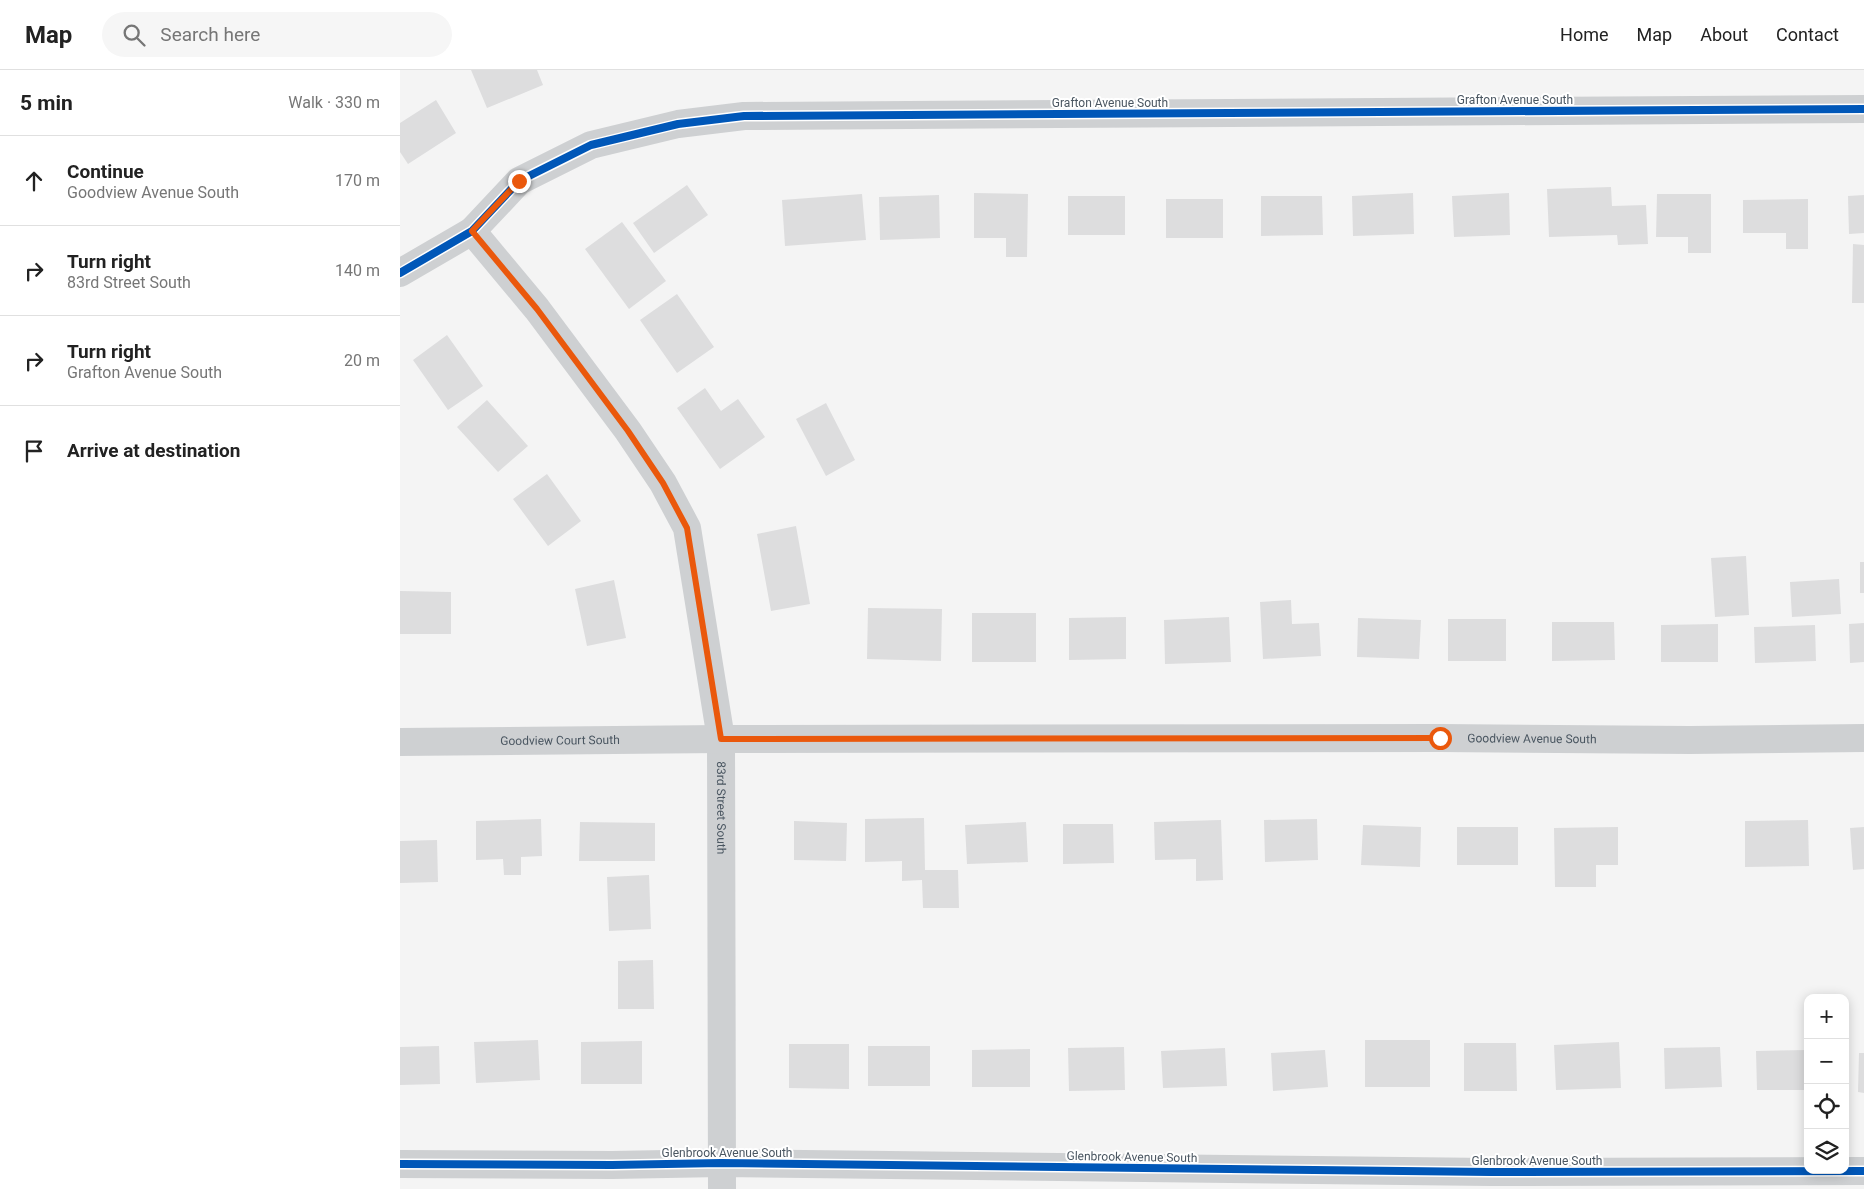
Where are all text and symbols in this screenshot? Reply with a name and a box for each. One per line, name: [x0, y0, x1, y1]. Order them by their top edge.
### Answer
search box: [102, 12, 452, 57]
text: Map: [25, 21, 72, 49]
icon: search: [120, 21, 148, 49]
text: Search here: [160, 23, 260, 46]
text: Home: [1560, 24, 1609, 45]
text: Map: [1637, 24, 1672, 45]
text: About: [1700, 24, 1748, 45]
text: Contact: [1776, 24, 1839, 45]
text: 5 min: [20, 91, 73, 115]
text: Walk · 330 m: [288, 93, 380, 112]
street label: Grafton Avenue South: [1457, 93, 1573, 107]
street label: Grafton Avenue South: [1052, 96, 1168, 110]
text: Continue: [67, 160, 144, 183]
icon: ahead: [20, 167, 48, 195]
route end: [508, 170, 531, 193]
text: 170 m: [335, 171, 380, 190]
text: Goodview Avenue South: [67, 183, 239, 202]
text: Turn right: [67, 250, 151, 273]
icon: right: [20, 257, 48, 285]
text: 140 m: [335, 261, 380, 280]
text: 83rd Street South: [67, 273, 191, 292]
text: Turn right: [67, 340, 151, 363]
icon: right: [20, 347, 48, 375]
text: 20 m: [344, 351, 380, 370]
text: Grafton Avenue South: [67, 363, 222, 382]
icon: arrive: [20, 437, 48, 465]
text: Arrive at destination: [67, 439, 240, 462]
route start: [1429, 727, 1452, 750]
street label: Goodview Avenue South: [1467, 731, 1597, 746]
street label: Goodview Court South: [500, 733, 620, 748]
street label: 83rd Street South: [714, 761, 728, 854]
map controls: [1804, 994, 1849, 1174]
button: +: [1804, 994, 1849, 1039]
button: −: [1804, 1039, 1849, 1084]
button: locate: [1804, 1084, 1849, 1129]
button: layers: [1804, 1129, 1849, 1174]
street label: Glenbrook Avenue South: [662, 1146, 792, 1160]
street label: Glenbrook Avenue South: [1066, 1149, 1198, 1165]
street label: Glenbrook Avenue South: [1472, 1154, 1602, 1168]

